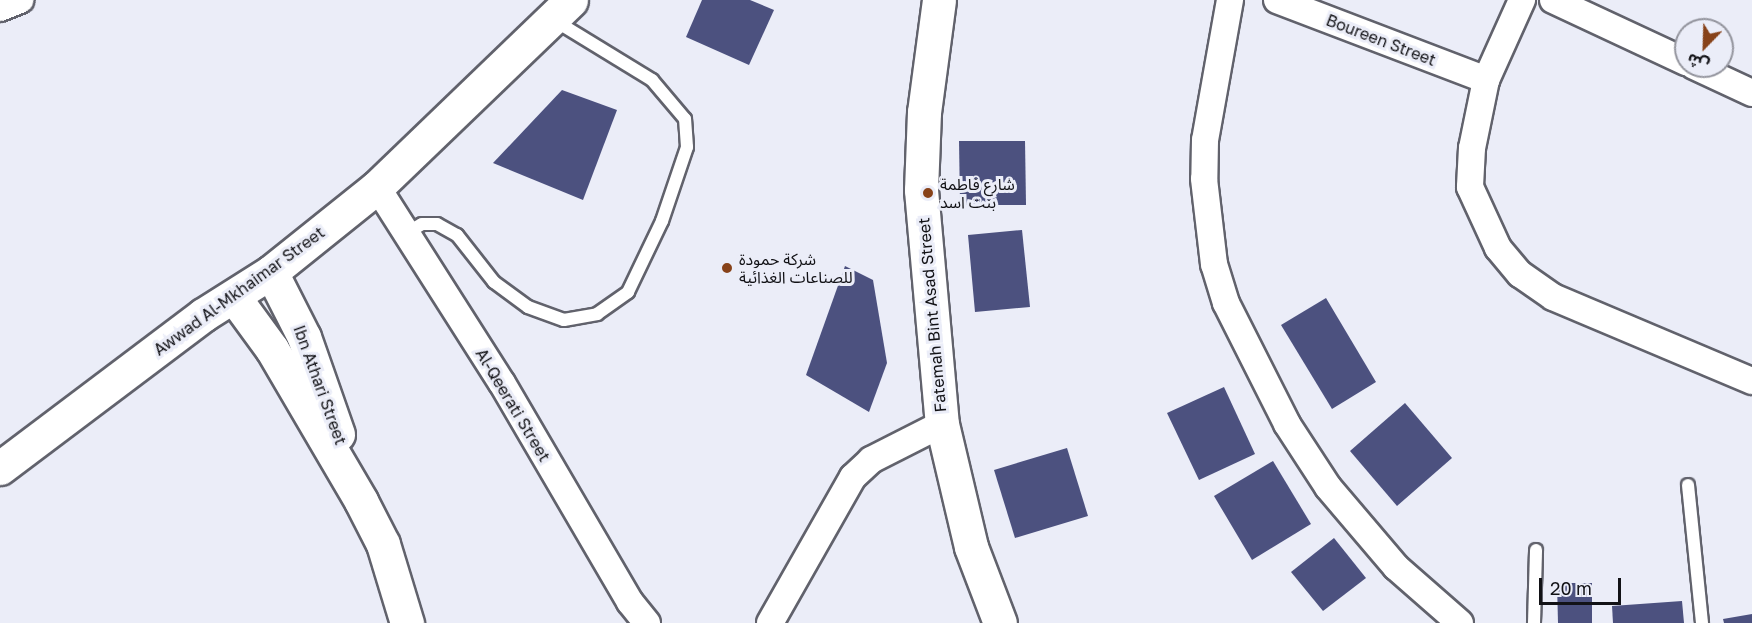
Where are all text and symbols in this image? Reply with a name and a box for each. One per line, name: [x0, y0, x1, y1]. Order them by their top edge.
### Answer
street label: Boureen Street: [1323, 10, 1439, 70]
north arrow: [1674, 18, 1734, 78]
text: ش: [1684, 49, 1712, 76]
place label: شارع فاطمة بنت اسد: [940, 174, 1015, 212]
marker: شارع فاطمة بنت اسد: [921, 186, 935, 200]
street label: Fatemah Bint Asad Street: [914, 217, 950, 413]
street label: Awwad Al-Mkhaimar Street: [150, 223, 328, 359]
place label: شركة حمودة للصناعات الغذائية: [739, 249, 853, 287]
marker: شركة حمودة للصناعات الغذائية: [720, 261, 734, 275]
street label: Ibn Athari Street: [289, 323, 351, 447]
street label: Al-Qeerati Street: [472, 345, 554, 465]
scale bar: [1542, 566, 1624, 604]
text: 20 m: [1550, 577, 1592, 599]

